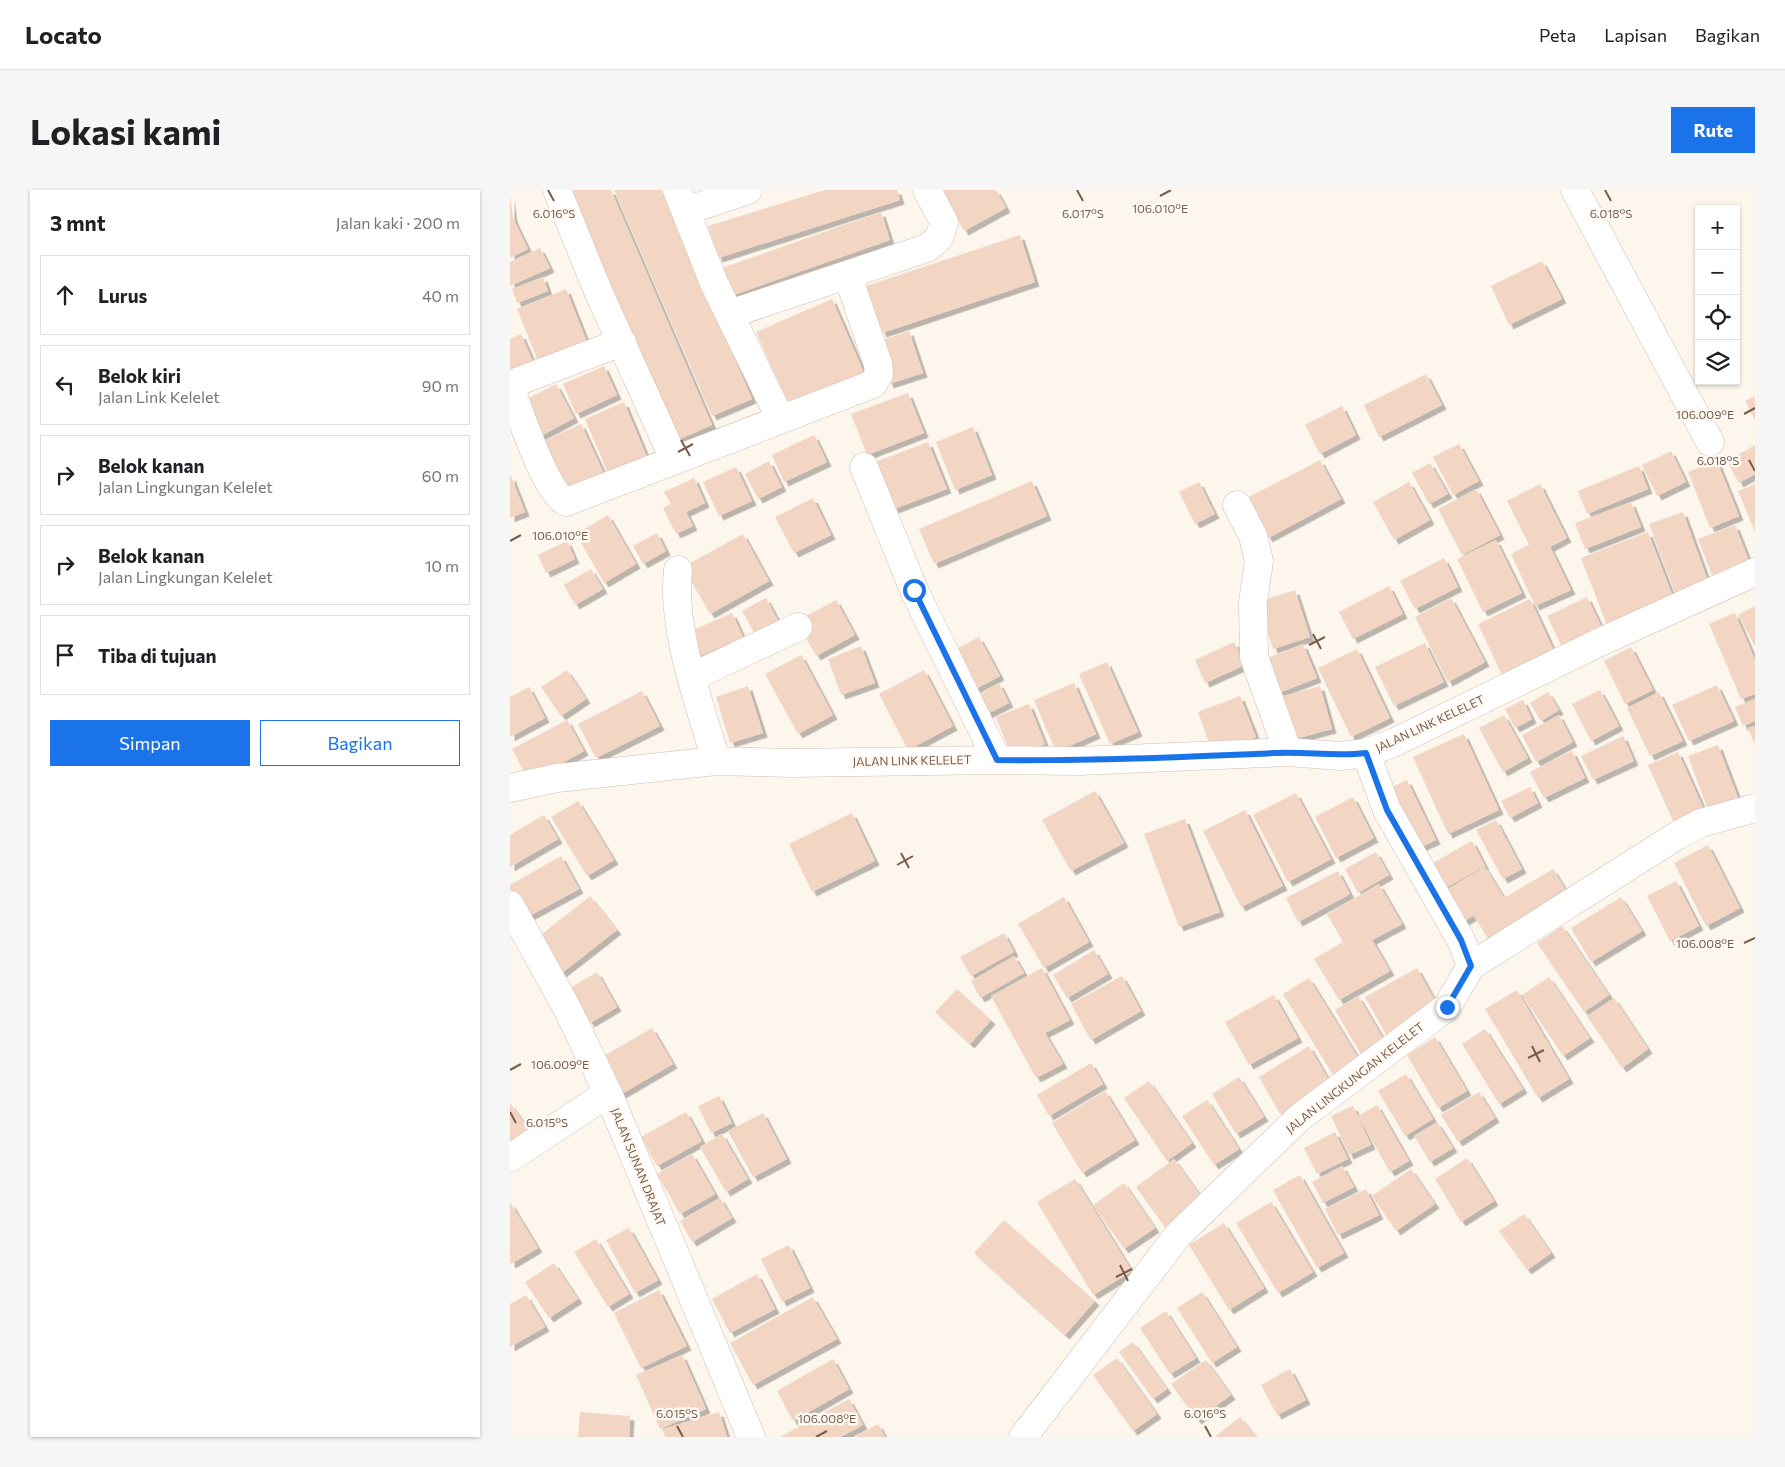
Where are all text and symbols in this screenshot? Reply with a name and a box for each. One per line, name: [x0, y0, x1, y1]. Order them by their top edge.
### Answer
text: Locato: [25, 20, 102, 49]
text: Peta: [1539, 24, 1576, 46]
text: Lapisan: [1604, 24, 1667, 46]
text: Bagikan: [1695, 24, 1760, 46]
button: Rute: [1671, 107, 1755, 153]
text: Lokasi kami: [30, 109, 221, 152]
text: 106.010°E: [1132, 201, 1188, 215]
map controls: [1695, 205, 1740, 385]
button: +: [1695, 205, 1740, 250]
text: 6.016°S: [533, 206, 575, 220]
text: 6.017°S: [1062, 206, 1104, 220]
text: 6.018°S: [1590, 206, 1632, 220]
text: 3 mnt: [50, 210, 106, 235]
text: Jalan kaki · 200 m: [336, 213, 460, 232]
button: −: [1695, 250, 1740, 295]
icon: ahead: [51, 281, 79, 309]
text: Lurus: [98, 284, 147, 307]
text: 40 m: [422, 286, 459, 305]
button: locate: [1695, 295, 1740, 340]
button: layers: [1695, 340, 1740, 385]
text: Belok kiri: [98, 364, 181, 387]
icon: left: [51, 371, 79, 399]
text: 90 m: [422, 376, 459, 395]
text: Jalan Link Kelelet: [98, 387, 220, 406]
text: 106.009°E: [1676, 407, 1734, 421]
text: 6.018°S: [1697, 453, 1739, 467]
text: Belok kanan: [98, 454, 205, 477]
icon: right: [51, 461, 79, 489]
text: 60 m: [422, 466, 459, 485]
text: Jalan Lingkungan Kelelet: [98, 477, 273, 496]
text: 106.010°E: [532, 528, 588, 542]
text: Belok kanan: [98, 544, 205, 567]
icon: right: [51, 551, 79, 579]
text: 10 m: [425, 556, 459, 575]
text: Jalan Lingkungan Kelelet: [98, 567, 273, 586]
route start: [903, 579, 926, 602]
icon: arrive: [51, 641, 79, 669]
text: Tiba di tujuan: [98, 644, 216, 667]
street label: JALAN LINK KELELET: [1373, 692, 1487, 755]
button: Simpan: [50, 720, 250, 766]
button: Bagikan: [260, 720, 460, 766]
street label: JALAN LINK KELELET: [852, 752, 972, 769]
text: 106.008°E: [1676, 936, 1734, 950]
route end: [1436, 996, 1459, 1019]
street label: JALAN LINGKUNGAN KELELET: [1283, 1019, 1427, 1136]
text: 106.009°E: [531, 1057, 589, 1071]
street label: JALAN SUNAN DRAJAT: [608, 1105, 669, 1228]
text: 6.015°S: [526, 1115, 568, 1129]
text: 6.015°S: [656, 1406, 698, 1420]
text: 6.016°S: [1184, 1406, 1226, 1420]
text: 106.008°E: [798, 1411, 856, 1425]

